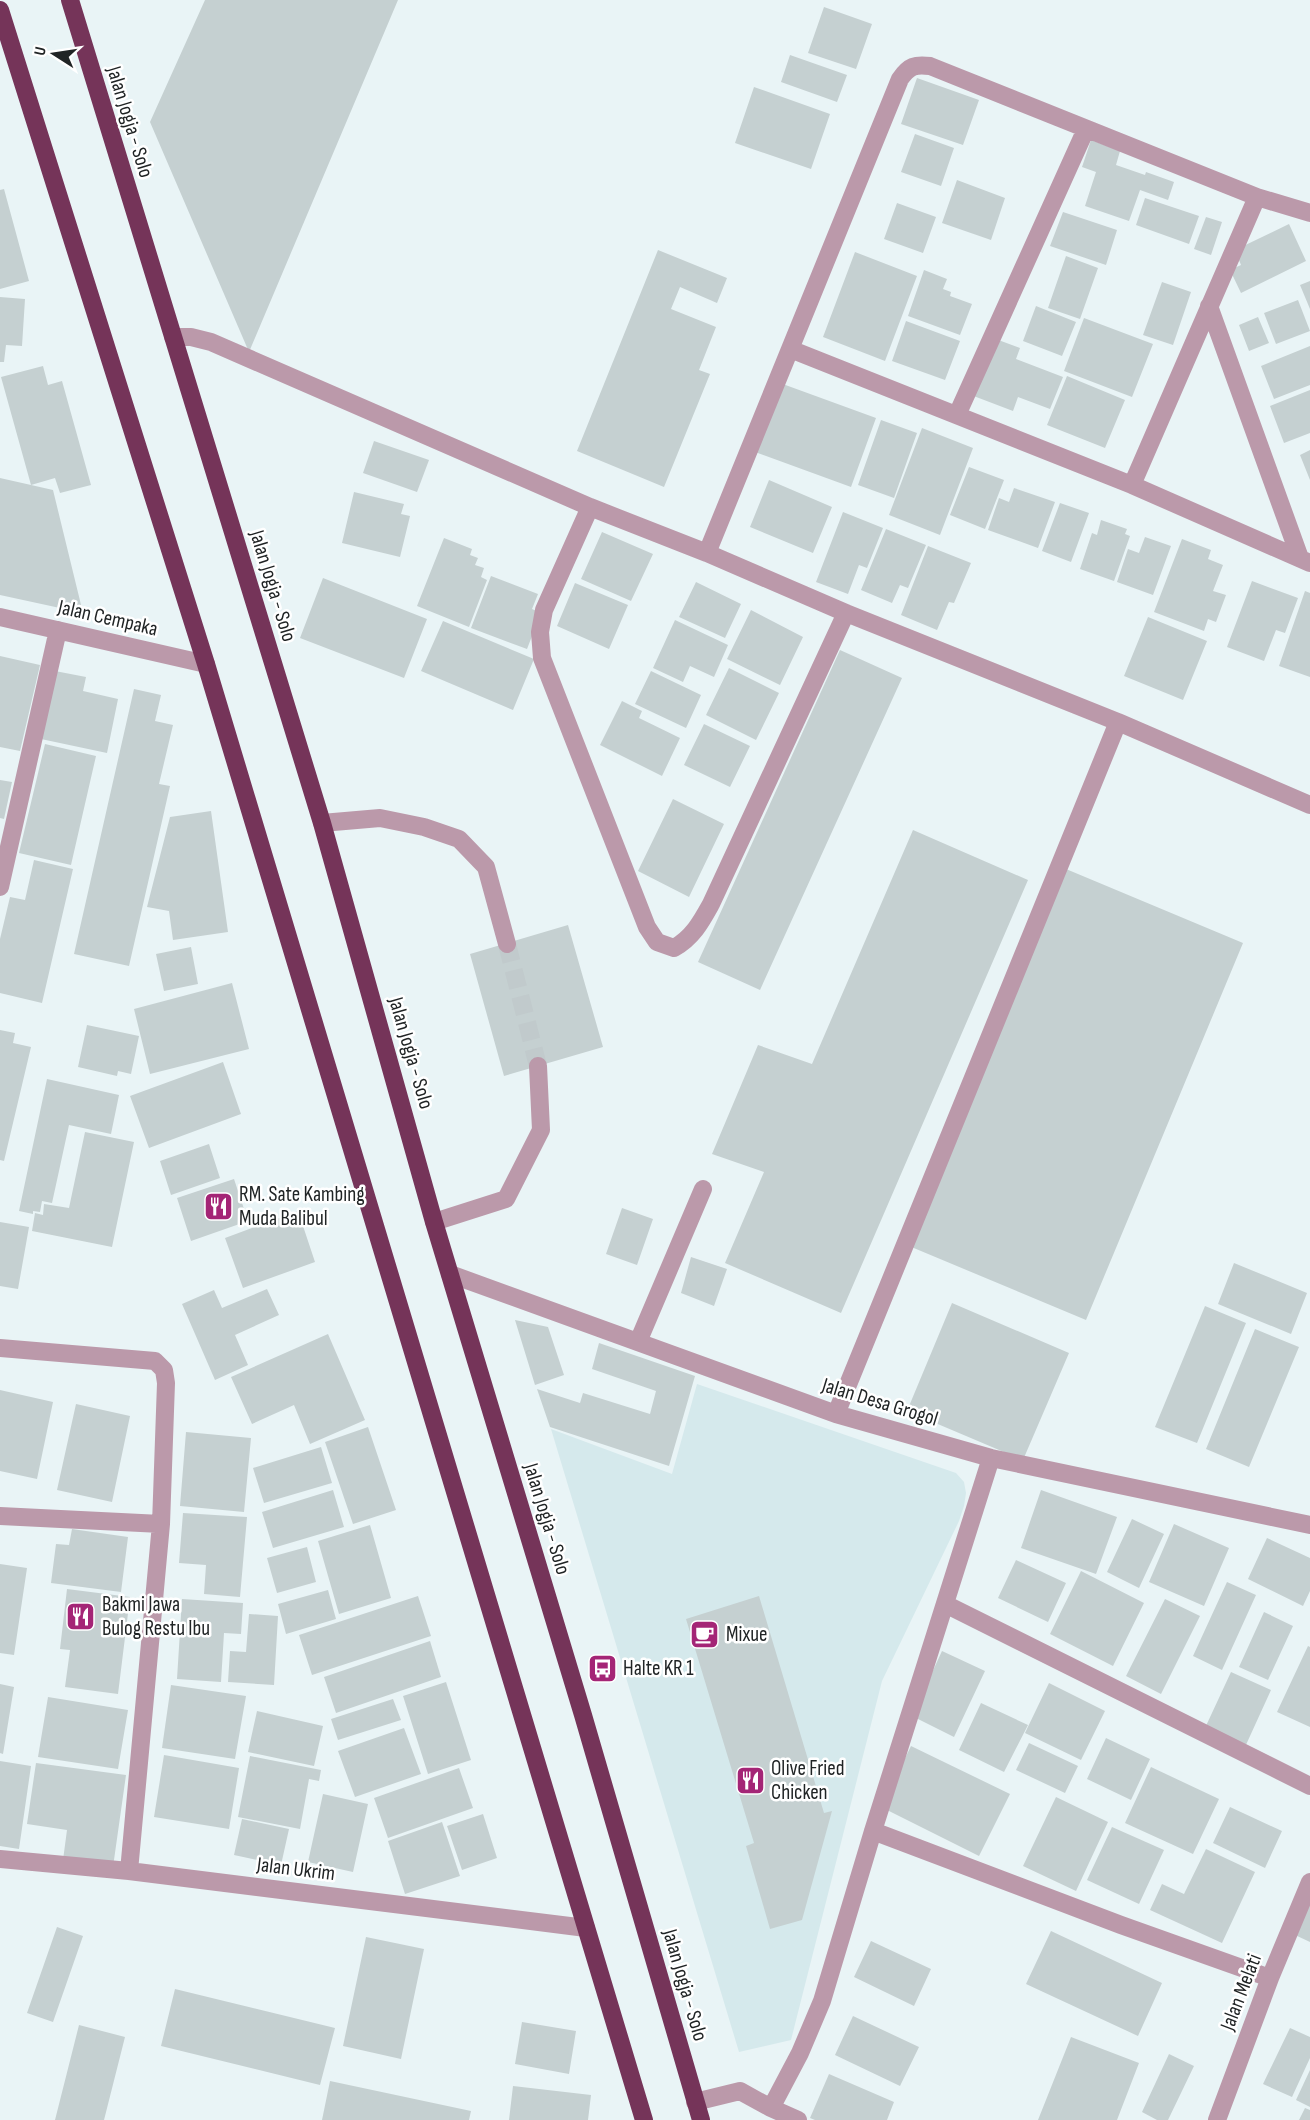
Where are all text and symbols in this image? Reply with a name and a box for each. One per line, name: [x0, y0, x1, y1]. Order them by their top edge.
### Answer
north arrow: [24, 24, 84, 84]
text: U: [31, 45, 51, 57]
street label: Jalan Jogja - Solo: [101, 62, 159, 181]
street label: Jalan Jogja - Solo: [244, 526, 302, 645]
street label: Jalan Cempaka: [55, 594, 160, 642]
street label: Jalan Jogja - Solo: [383, 993, 439, 1112]
place label: RM. Sate Kambing Muda Balibul: [239, 1182, 365, 1231]
restaurant icon: RM. Sate Kambing Muda Balibul: [202, 1190, 234, 1222]
street label: Jalan Desa Grogol: [818, 1372, 941, 1432]
street label: Jalan Jogja - Solo: [518, 1459, 576, 1578]
place label: Bakmi Jawa Bulog Restu Ibu: [102, 1592, 210, 1641]
restaurant icon: Bakmi Jawa Bulog Restu Ibu: [65, 1600, 97, 1632]
cafe icon: Mixue: [689, 1618, 721, 1650]
place label: Mixue: [726, 1622, 767, 1647]
bus stop icon: Halte KR 1: [586, 1652, 618, 1684]
place label: Halte KR 1: [623, 1656, 694, 1681]
place label: Olive Fried Chicken: [771, 1756, 844, 1805]
restaurant icon: Olive Fried Chicken: [734, 1764, 766, 1796]
street label: Jalan Ukrim: [255, 1852, 337, 1886]
street label: Jalan Jogja - Solo: [657, 1925, 713, 2044]
street label: Jalan Melati: [1215, 1950, 1267, 2035]

